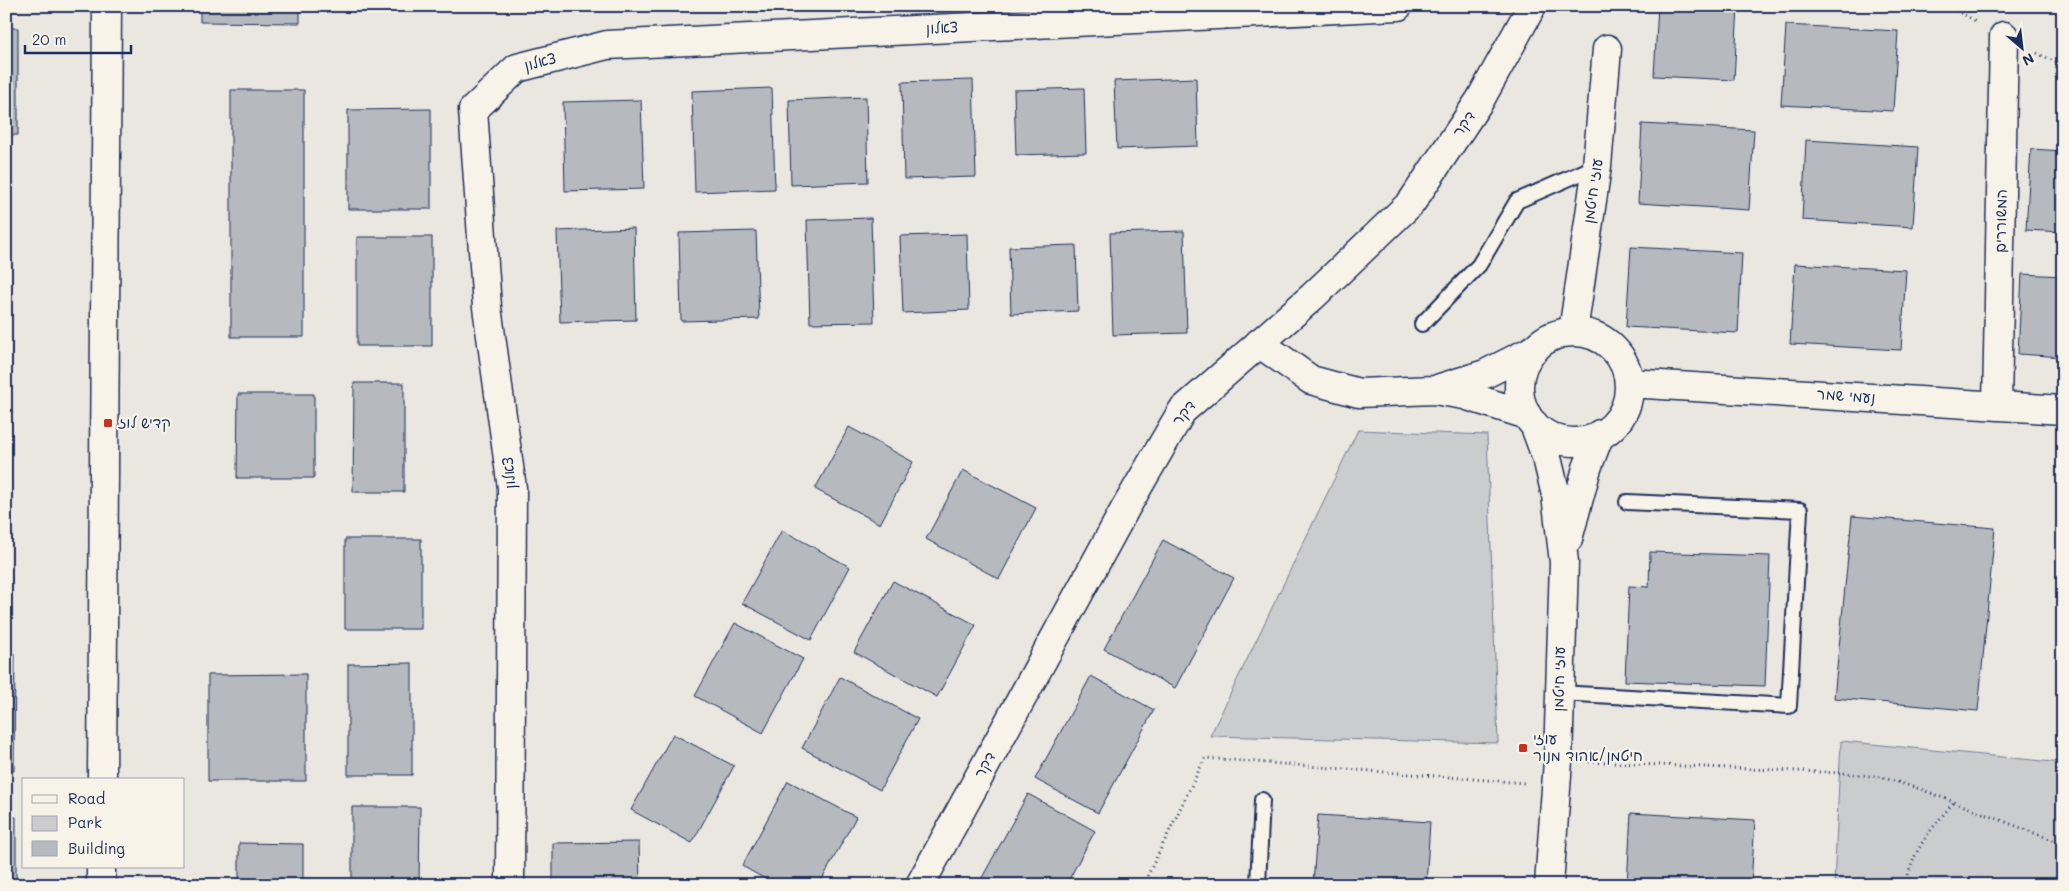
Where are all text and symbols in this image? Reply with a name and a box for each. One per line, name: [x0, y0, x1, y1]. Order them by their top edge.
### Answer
street label: צאלון: [925, 16, 959, 38]
scale bar: [25, 22, 131, 54]
north arrow: [1996, 22, 2046, 72]
text: 20 m: [32, 29, 66, 49]
street label: צאלון: [522, 47, 558, 75]
text: N: [2019, 49, 2037, 71]
street label: דקר: [1447, 107, 1479, 140]
street label: עוזי חיטמן: [1578, 157, 1608, 225]
street label: המשוררים: [1989, 189, 2011, 253]
street label: נעמי שמר: [1816, 383, 1876, 407]
street label: דקר: [1167, 395, 1199, 429]
place label: קדיש לוז: [118, 412, 171, 433]
marker: קדיש לוז: [102, 417, 114, 429]
street label: צאלון: [496, 456, 520, 490]
street label: עוזי חיטמן: [1547, 646, 1570, 712]
place label: עוזי חיטמן/אהוד מנור: [1533, 728, 1643, 766]
marker: עוזי חיטמן/אהוד מנור: [1517, 742, 1529, 754]
street label: דקר: [969, 748, 999, 781]
legend: [22, 778, 185, 868]
text: Road: [68, 788, 105, 808]
text: Park: [68, 812, 102, 832]
text: Building: [68, 838, 125, 858]

